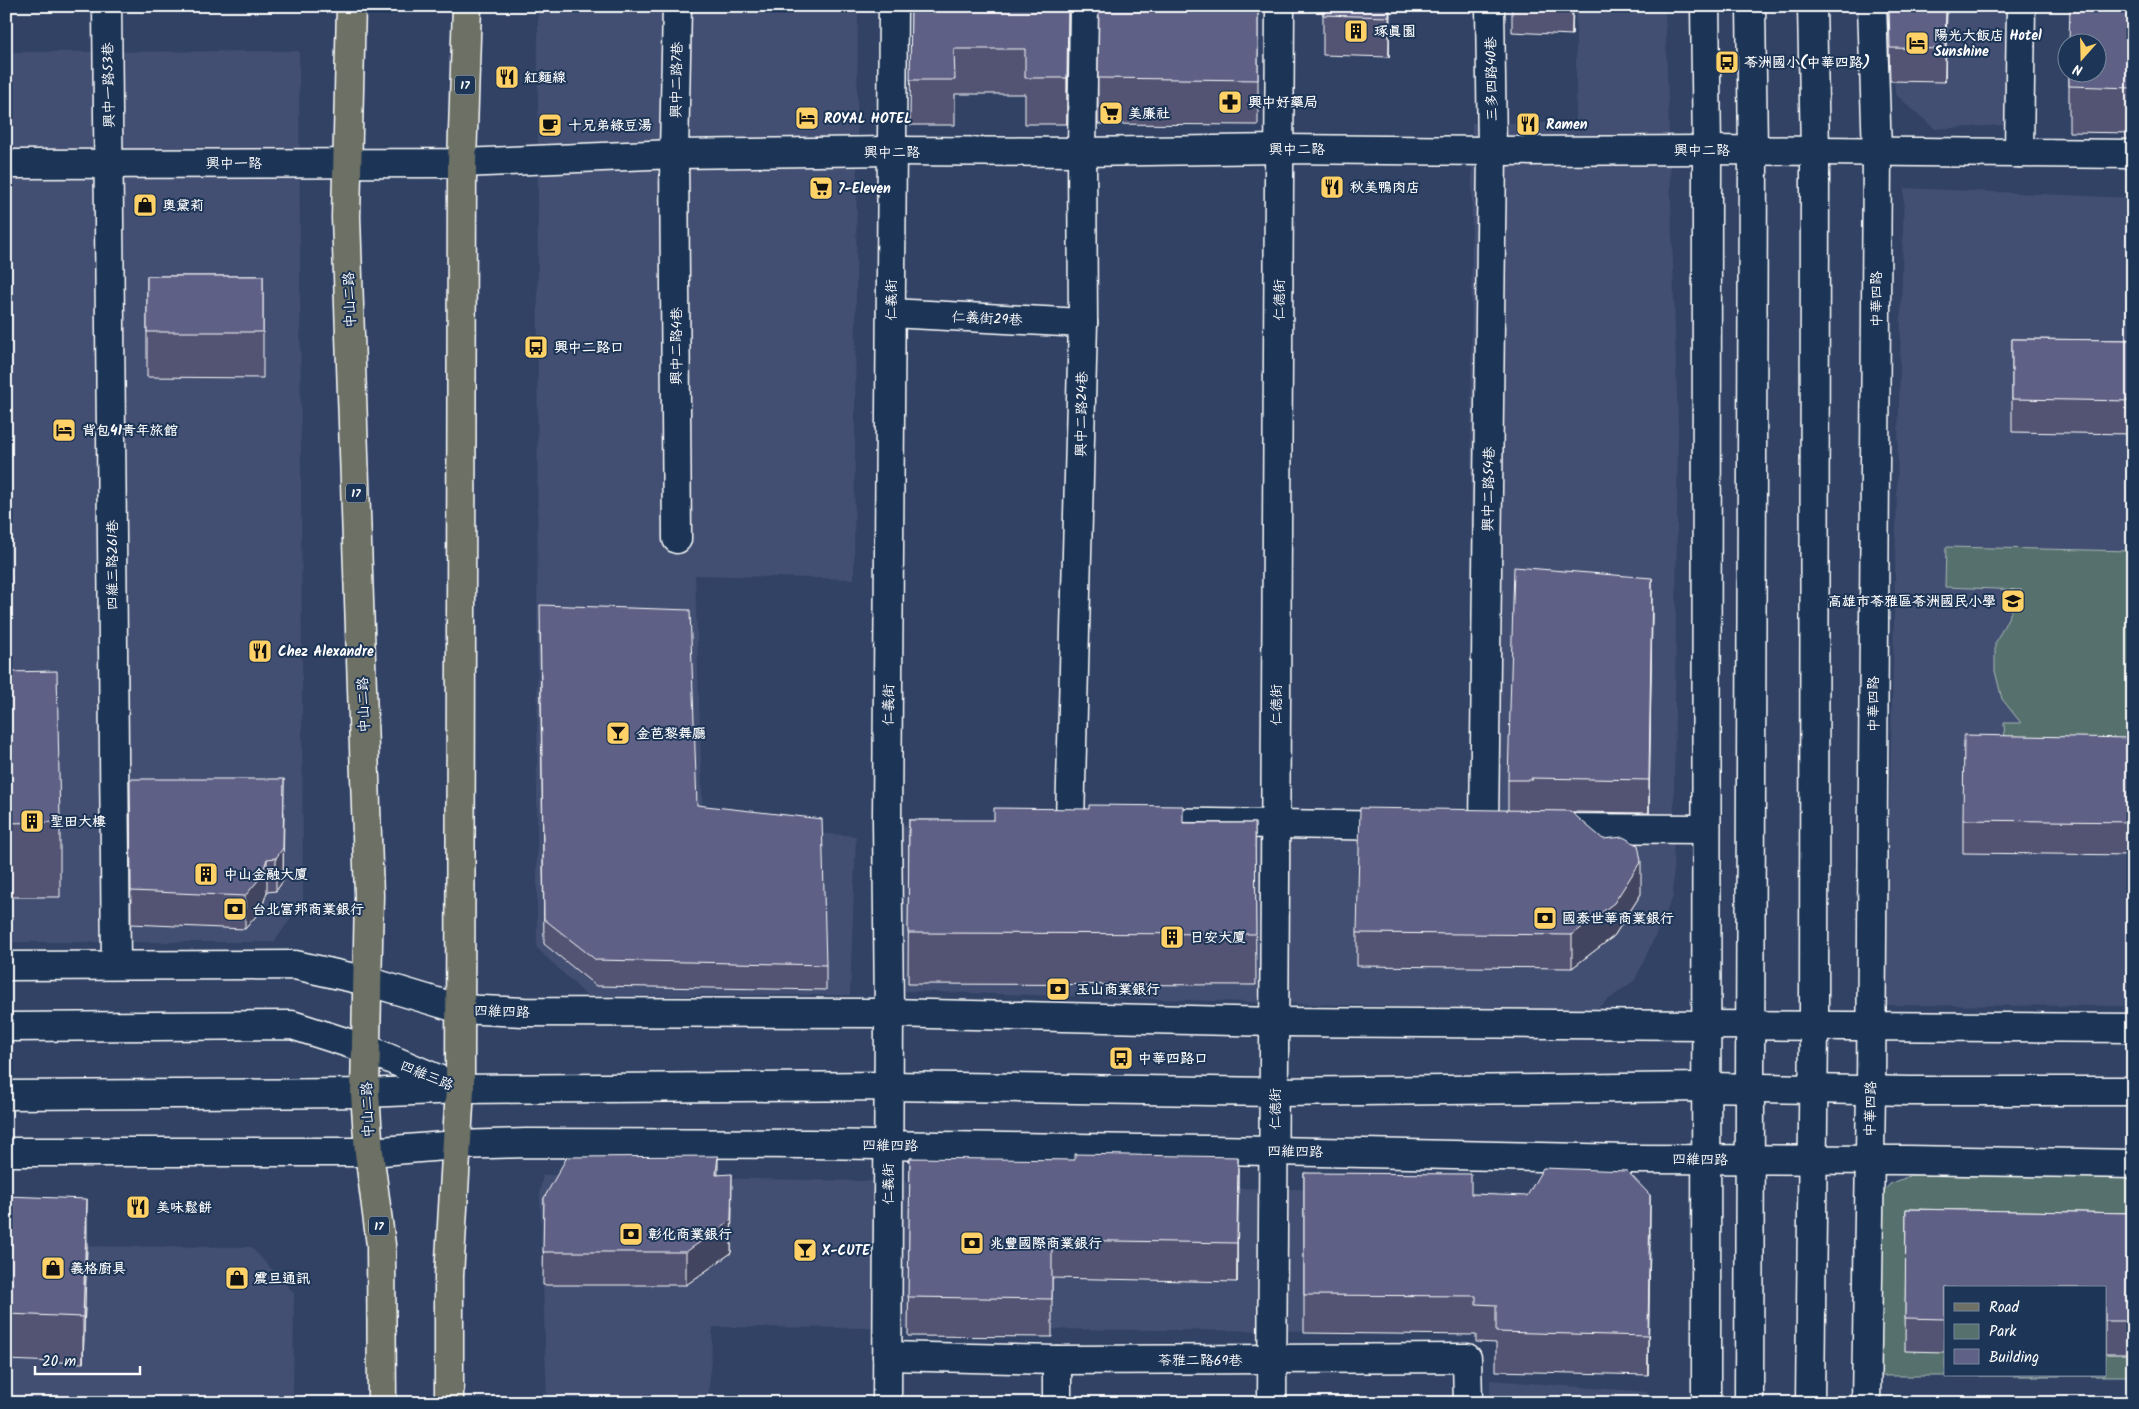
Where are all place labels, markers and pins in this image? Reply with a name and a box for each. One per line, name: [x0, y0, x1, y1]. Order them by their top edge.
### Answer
building icon: 琢真園: [1343, 18, 1369, 44]
place label: 琢真園: [1374, 21, 1416, 43]
place label: 陽光大飯店 Hotel Sunshine: [1934, 25, 2042, 63]
hotel icon: 陽光大飯店 Hotel Sunshine: [1904, 30, 1930, 56]
bus stop icon: 苓洲國小(中華四路): [1714, 49, 1740, 75]
place label: 苓洲國小(中華四路): [1744, 52, 1870, 74]
restaurant icon: 紅麵線: [494, 64, 520, 90]
place label: 紅麵線: [524, 67, 566, 89]
pharmacy icon: 興中好藥局: [1217, 89, 1243, 115]
place label: 興中好藥局: [1248, 92, 1318, 114]
supermarket icon: 美廉社: [1098, 100, 1124, 126]
place label: 美廉社: [1128, 103, 1170, 125]
hotel icon: ROYAL HOTEL: [794, 105, 820, 131]
place label: ROYAL HOTEL: [824, 108, 912, 130]
restaurant icon: Ramen: [1515, 111, 1541, 137]
cafe icon: 十兄弟緑豆湯: [537, 112, 563, 138]
place label: Ramen: [1546, 114, 1588, 136]
place label: 十兄弟緑豆湯: [568, 115, 652, 137]
restaurant icon: 秋美鴨肉店: [1319, 174, 1345, 200]
supermarket icon: 7-Eleven: [808, 175, 834, 201]
place label: 秋美鴨肉店: [1350, 177, 1420, 199]
place label: 7-Eleven: [838, 178, 891, 200]
shop icon: 奧黛莉: [132, 192, 158, 218]
place label: 奧黛莉: [162, 195, 204, 217]
bus stop icon: 興中二路口: [523, 334, 549, 360]
place label: 興中二路口: [554, 337, 624, 359]
hotel icon: 背包41青年旅館: [51, 417, 77, 443]
place label: 背包41青年旅館: [82, 420, 178, 442]
school or university icon: 高雄市苓雅區苓洲國民小學: [2000, 588, 2026, 614]
place label: 高雄市苓雅區苓洲國民小學: [1828, 591, 1996, 613]
restaurant icon: Chez Alexandre: [247, 638, 273, 664]
place label: Chez Alexandre: [278, 641, 374, 663]
bar icon: 金芭黎舞廳: [605, 720, 631, 746]
place label: 金芭黎舞廳: [636, 723, 706, 745]
building icon: 聖田大樓: [19, 808, 45, 834]
place label: 聖田大樓: [50, 811, 106, 833]
building icon: 中山金融大廈: [193, 861, 219, 887]
place label: 中山金融大廈: [224, 864, 308, 886]
bank icon: 台北富邦商業銀行: [222, 896, 248, 922]
place label: 台北富邦商業銀行: [252, 899, 364, 921]
bank icon: 國泰世華商業銀行: [1532, 905, 1558, 931]
place label: 國泰世華商業銀行: [1562, 908, 1674, 930]
building icon: 日安大廈: [1159, 924, 1185, 950]
place label: 日安大廈: [1190, 927, 1246, 949]
bank icon: 玉山商業銀行: [1045, 976, 1071, 1002]
place label: 玉山商業銀行: [1076, 979, 1160, 1001]
bus stop icon: 中華四路口: [1108, 1045, 1134, 1071]
place label: 中華四路口: [1138, 1048, 1208, 1070]
restaurant icon: 美味鬆餅: [125, 1194, 151, 1220]
place label: 美味鬆餅: [156, 1197, 212, 1219]
bank icon: 彰化商業銀行: [618, 1221, 644, 1247]
place label: 彰化商業銀行: [648, 1224, 732, 1246]
bank icon: 兆豐國際商業銀行: [959, 1230, 985, 1256]
place label: 兆豐國際商業銀行: [990, 1233, 1102, 1255]
bar icon: X-CUTE: [792, 1237, 818, 1263]
place label: X-CUTE: [821, 1240, 871, 1262]
shop icon: 義格廚具: [40, 1255, 66, 1281]
place label: 義格廚具: [70, 1258, 126, 1280]
shop icon: 震旦通訊: [224, 1265, 250, 1291]
place label: 震旦通訊: [253, 1268, 310, 1290]

